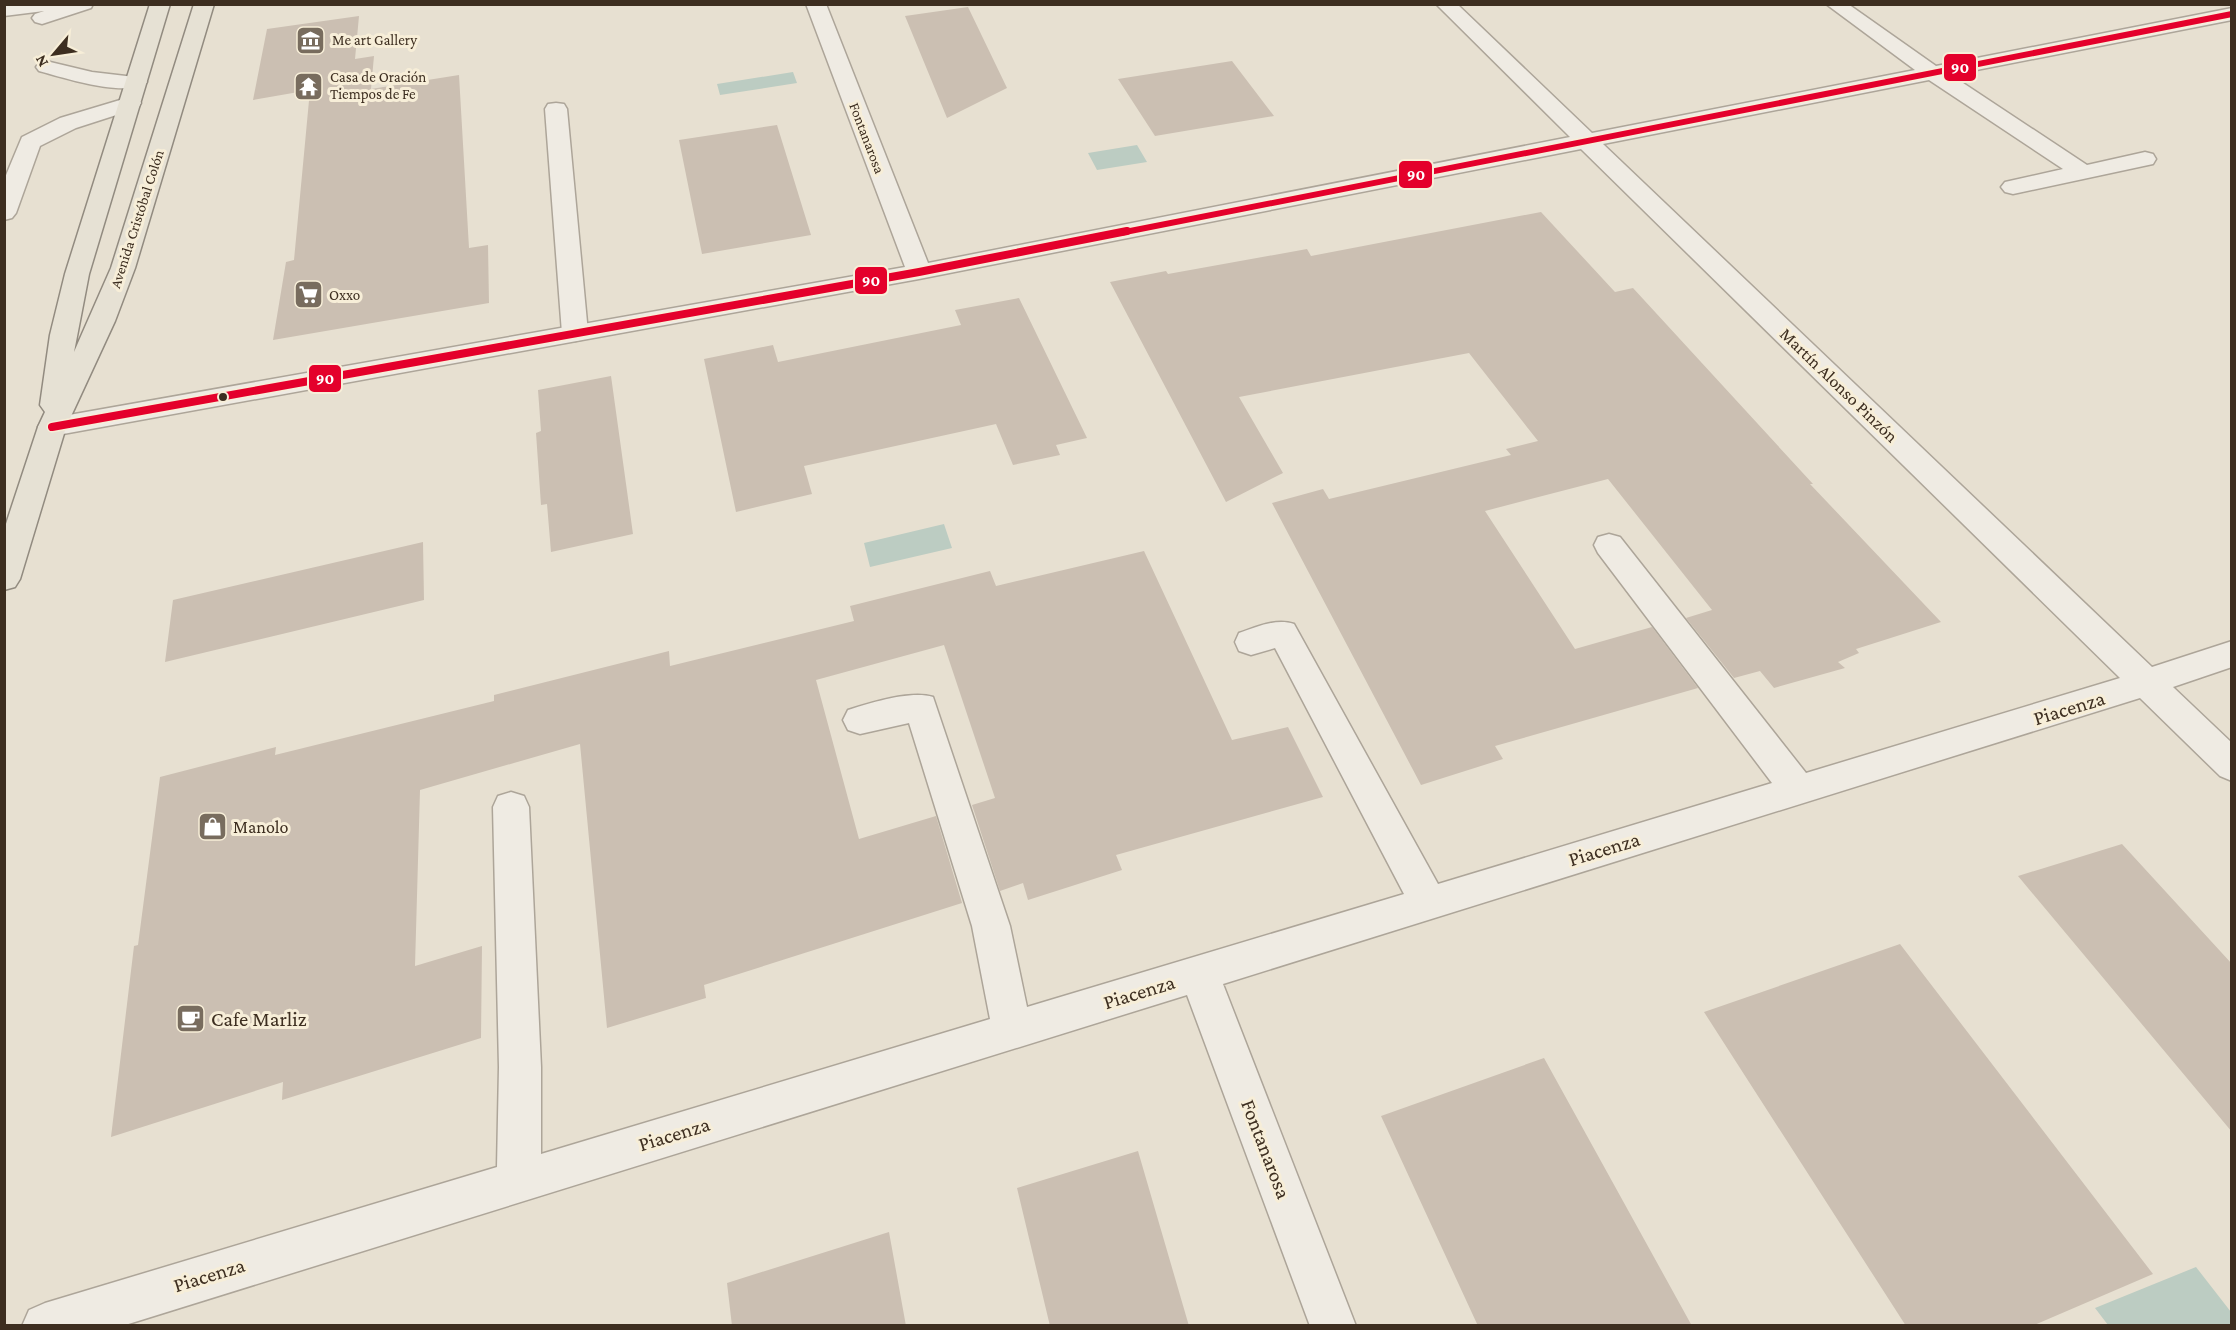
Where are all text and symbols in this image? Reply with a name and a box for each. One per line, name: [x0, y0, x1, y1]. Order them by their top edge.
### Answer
north arrow: [24, 24, 84, 84]
museum icon: Me art Gallery: [295, 24, 327, 56]
place label: Me art Gallery: [332, 32, 417, 49]
text: N: [31, 52, 51, 70]
line badge: 90: [1943, 53, 1977, 82]
text: 90: [1951, 59, 1969, 76]
place label: Casa de Oración Tiempos de Fe: [330, 69, 426, 103]
temple icon: Casa de Oración Tiempos de Fe: [293, 70, 325, 102]
street label: Fontanarosa: [846, 100, 888, 176]
street label: Avenida Cristóbal Colón: [107, 148, 167, 290]
line badge: 90: [1398, 160, 1433, 189]
text: 90: [1407, 166, 1425, 183]
line badge: 90: [854, 266, 888, 295]
text: 90: [862, 272, 880, 289]
supermarket icon: Oxxo: [292, 279, 324, 311]
place label: Oxxo: [329, 287, 360, 303]
street label: Martín Alonso Pinzón: [1776, 324, 1902, 447]
line badge: 90: [308, 364, 342, 393]
text: 90: [316, 370, 334, 387]
unlabelled marker: [217, 391, 229, 403]
street label: Piacenza: [2030, 686, 2108, 730]
shop icon: Manolo: [196, 811, 228, 843]
place label: Manolo: [233, 817, 289, 837]
street label: Piacenza: [1565, 827, 1643, 871]
street label: Piacenza: [1100, 970, 1178, 1014]
cafe icon: Cafe Marliz: [174, 1003, 206, 1035]
place label: Cafe Marliz: [211, 1007, 307, 1031]
street label: Fontanarosa: [1236, 1096, 1296, 1202]
street label: Piacenza: [635, 1112, 713, 1156]
street label: Piacenza: [170, 1253, 248, 1297]

